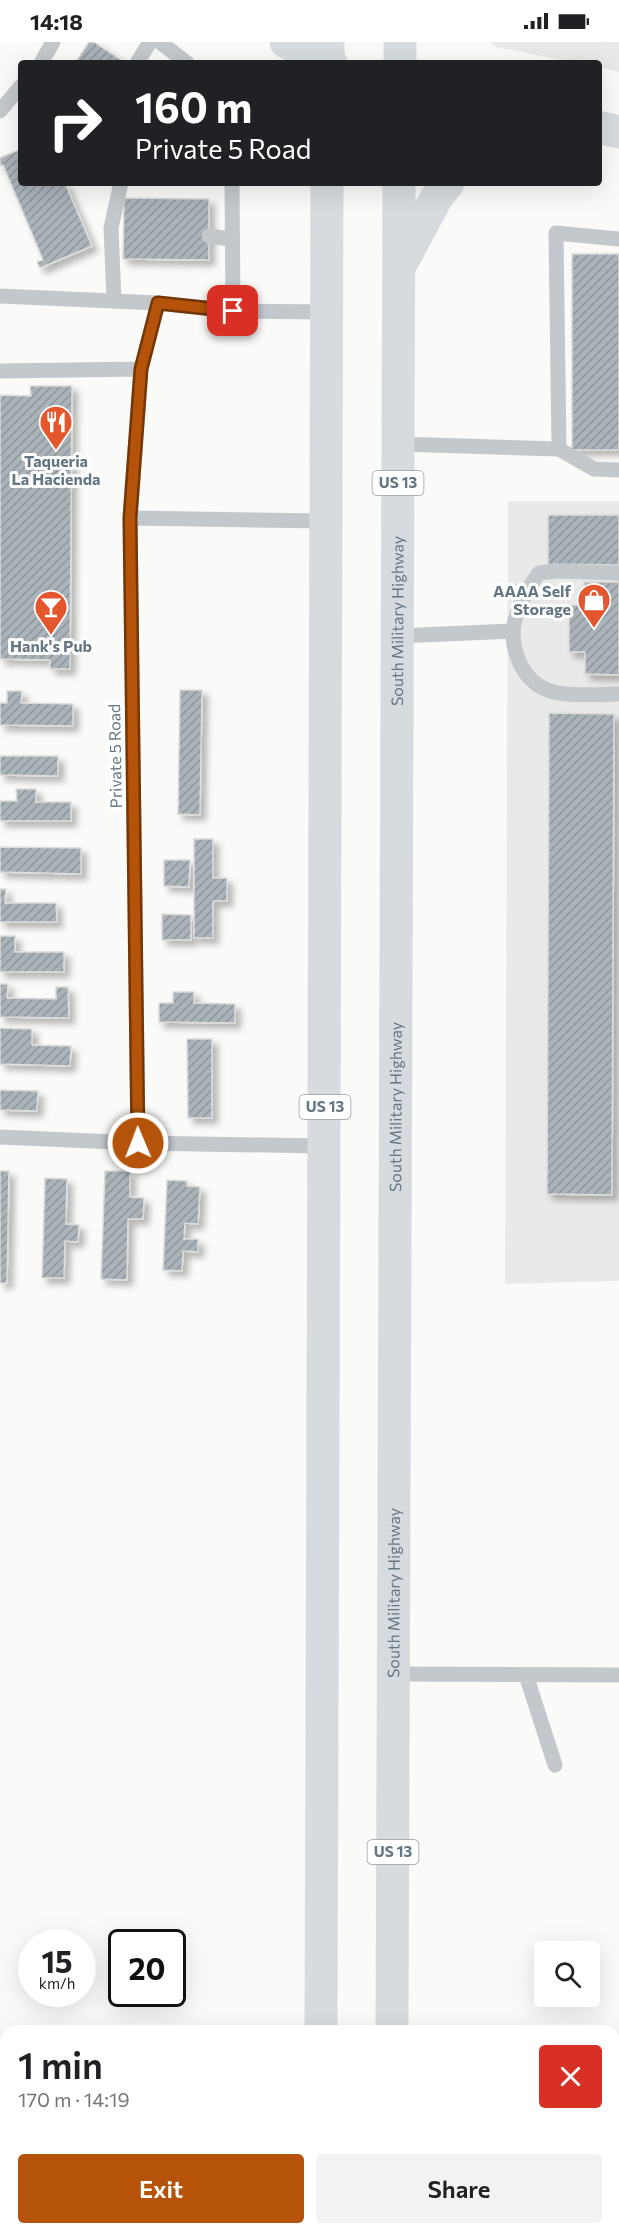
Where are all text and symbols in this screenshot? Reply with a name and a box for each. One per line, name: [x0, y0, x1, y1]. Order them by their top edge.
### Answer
text: 14:18: [30, 8, 83, 35]
text: 160 m: [135, 80, 253, 132]
icon: right: [36, 84, 114, 162]
text: Private 5 Road: [135, 132, 311, 165]
pin: [207, 285, 258, 336]
icon: arrive: [216, 294, 249, 327]
restaurant icon: Taqueria La Hacienda: [38, 404, 74, 451]
place label: Taqueria La Hacienda: [12, 451, 100, 488]
road number: US 13: [372, 471, 424, 495]
street label: South Military Highway: [387, 536, 407, 706]
place label: AAAA Self Storage: [493, 581, 571, 618]
shop icon: AAAA Self Storage: [576, 582, 612, 629]
bar icon: Hank's Pub: [33, 589, 69, 636]
place label: Hank's Pub: [10, 636, 92, 655]
street label: Private 5 Road: [104, 704, 125, 808]
street label: South Military Highway: [385, 1022, 405, 1192]
road number: US 13: [300, 1095, 350, 1119]
position arrow: [106, 1111, 170, 1175]
street label: South Military Highway: [383, 1508, 403, 1678]
road number: US 13: [368, 1840, 418, 1864]
speed limit sign: 20: [108, 1929, 186, 2007]
map controls: [534, 1941, 600, 2007]
button: search: [534, 1941, 600, 2007]
text: 15: [41, 1942, 73, 1979]
text: km/h: [39, 1974, 75, 1992]
text: 1 min: [18, 2042, 103, 2086]
button: close: [539, 2045, 602, 2108]
text: 170 m · 14:19: [18, 2087, 130, 2111]
button: Exit: [18, 2154, 304, 2223]
button: Share: [316, 2154, 602, 2223]

